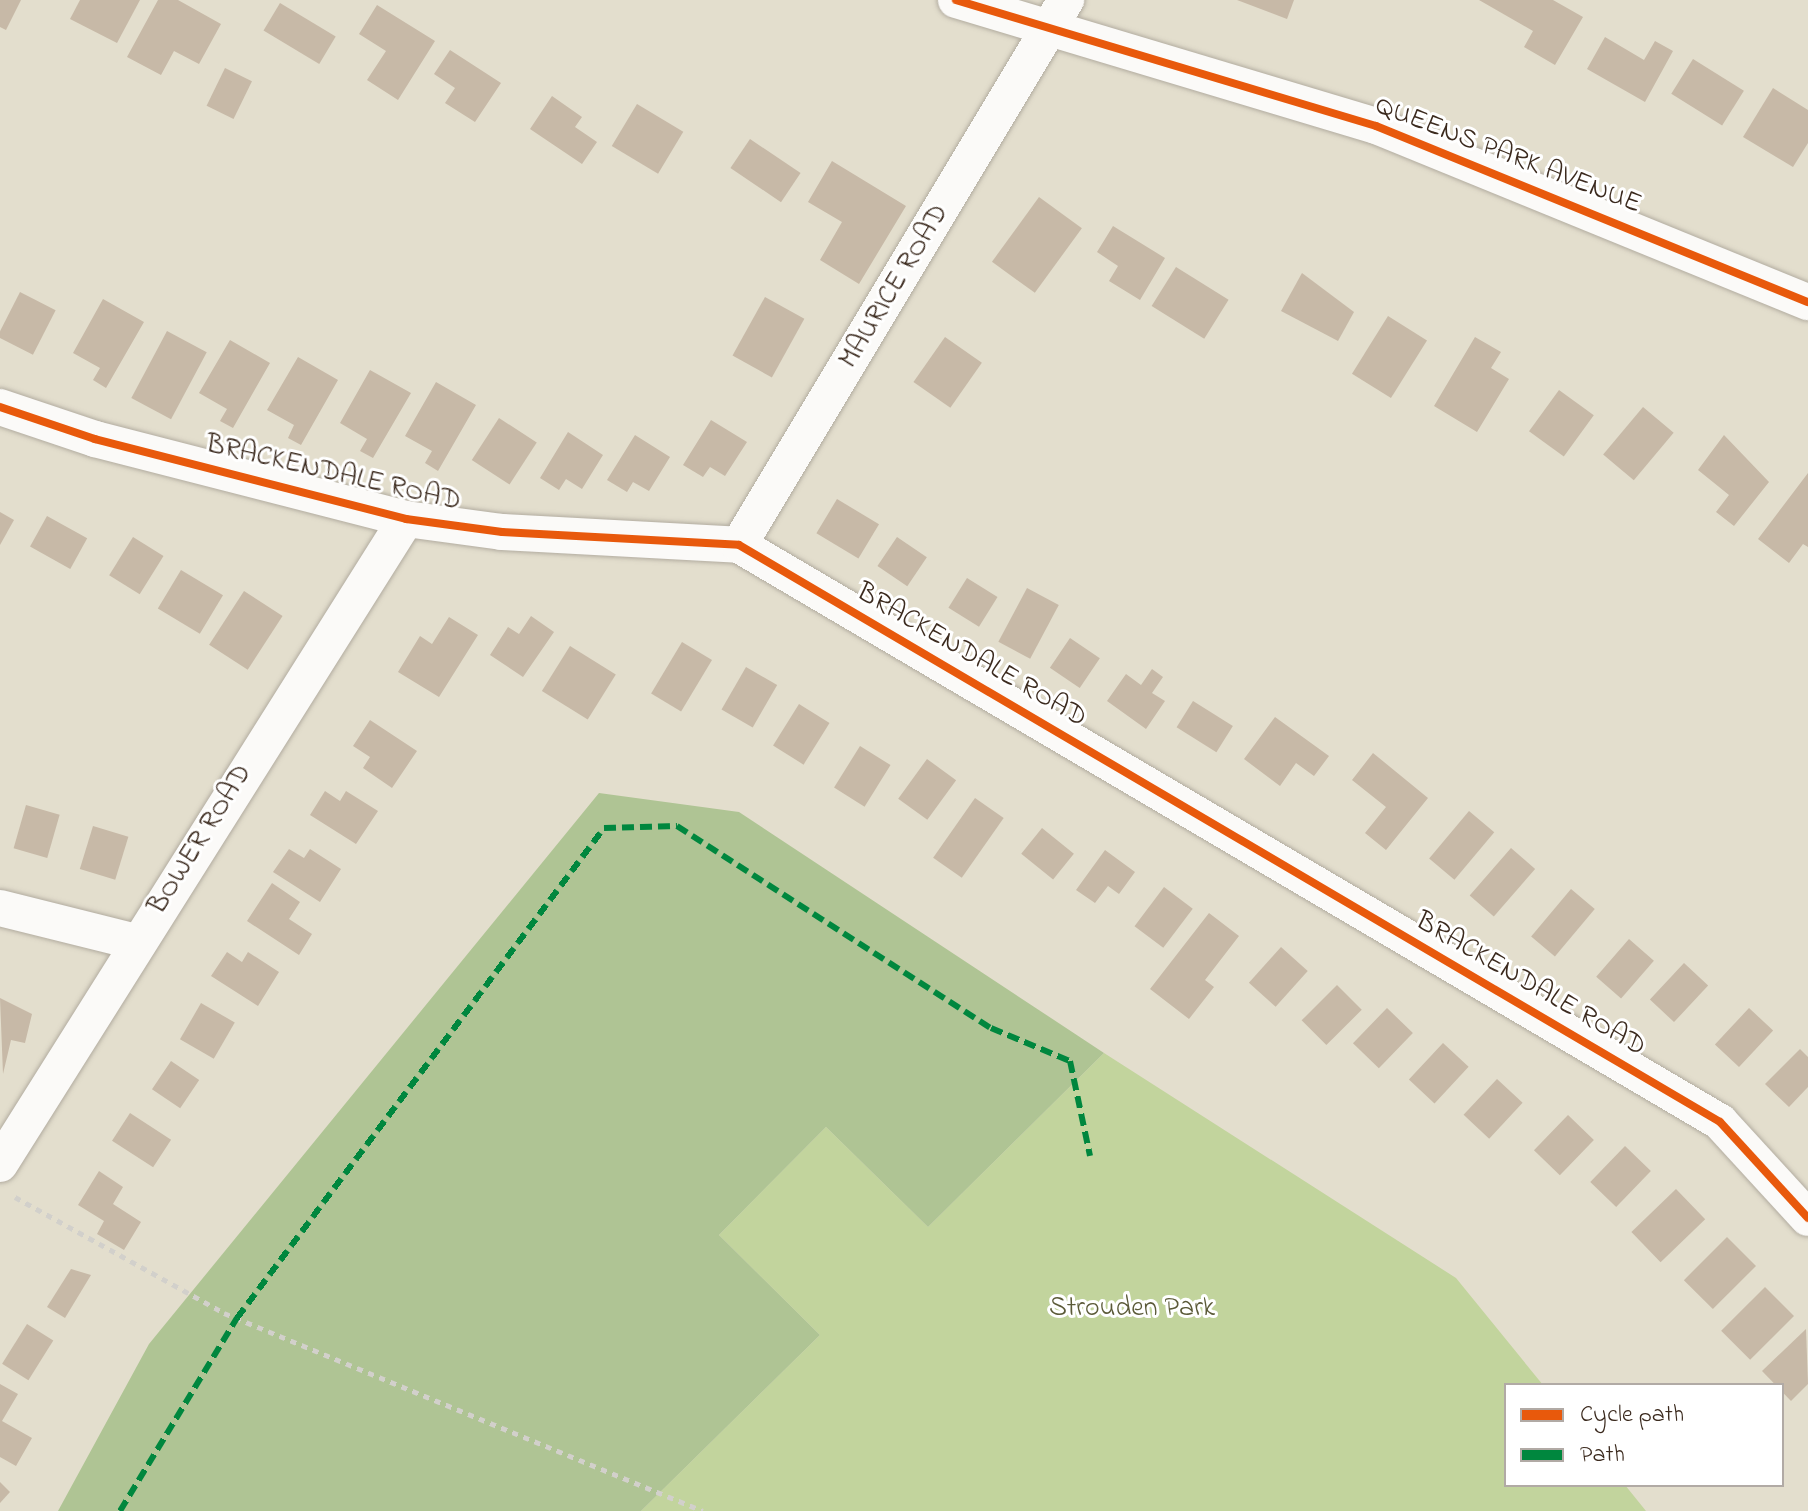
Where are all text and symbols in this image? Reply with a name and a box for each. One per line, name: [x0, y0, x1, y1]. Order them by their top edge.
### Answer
street label: QUEENS PARK AVENUE: [1370, 90, 1646, 222]
street label: MAURICE ROAD: [833, 199, 957, 375]
street label: BRACKENDALE ROAD: [202, 428, 464, 520]
street label: BRACKENDALE ROAD: [850, 576, 1092, 736]
street label: BOWER ROAD: [142, 759, 260, 921]
street label: BRACKENDALE ROAD: [1409, 905, 1651, 1065]
park label: Strouden Park: [1049, 1292, 1215, 1326]
legend: [1504, 1383, 1784, 1487]
text: Cycle path: [1580, 1398, 1684, 1433]
text: Path: [1580, 1438, 1625, 1473]

